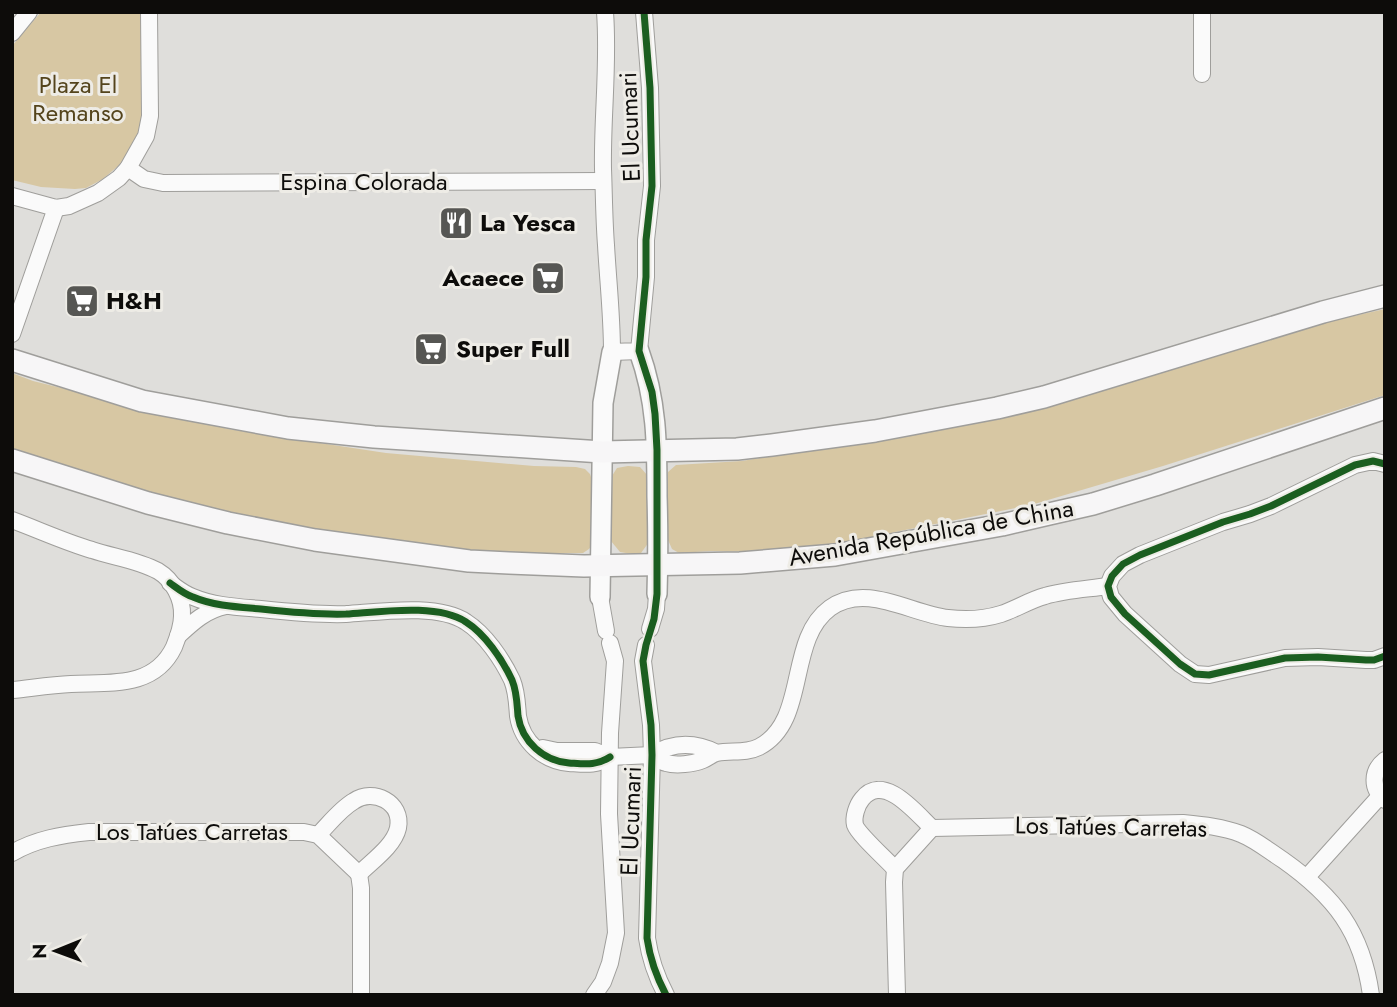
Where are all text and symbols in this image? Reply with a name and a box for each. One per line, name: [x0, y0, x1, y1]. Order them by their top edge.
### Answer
park label: Plaza El Remanso: [32, 67, 124, 130]
street label: El Ucumari: [610, 72, 649, 182]
street label: Espina Colorada: [280, 164, 448, 199]
restaurant icon: La Yesca: [437, 204, 475, 242]
place label: La Yesca: [480, 205, 576, 240]
supermarket icon: Acaece: [529, 259, 567, 297]
place label: Acaece: [441, 260, 524, 295]
supermarket icon: H&H: [63, 282, 101, 320]
place label: H&H: [106, 283, 162, 318]
supermarket icon: Super Full: [412, 330, 450, 368]
place label: Super Full: [456, 331, 570, 366]
street label: Avenida República de China: [786, 490, 1076, 575]
street label: El Ucumari: [611, 766, 650, 876]
street label: Los Tatúes Carretas: [1015, 807, 1207, 846]
street label: Los Tatúes Carretas: [96, 814, 288, 849]
north arrow: [21, 916, 91, 986]
text: N: [26, 944, 53, 959]

